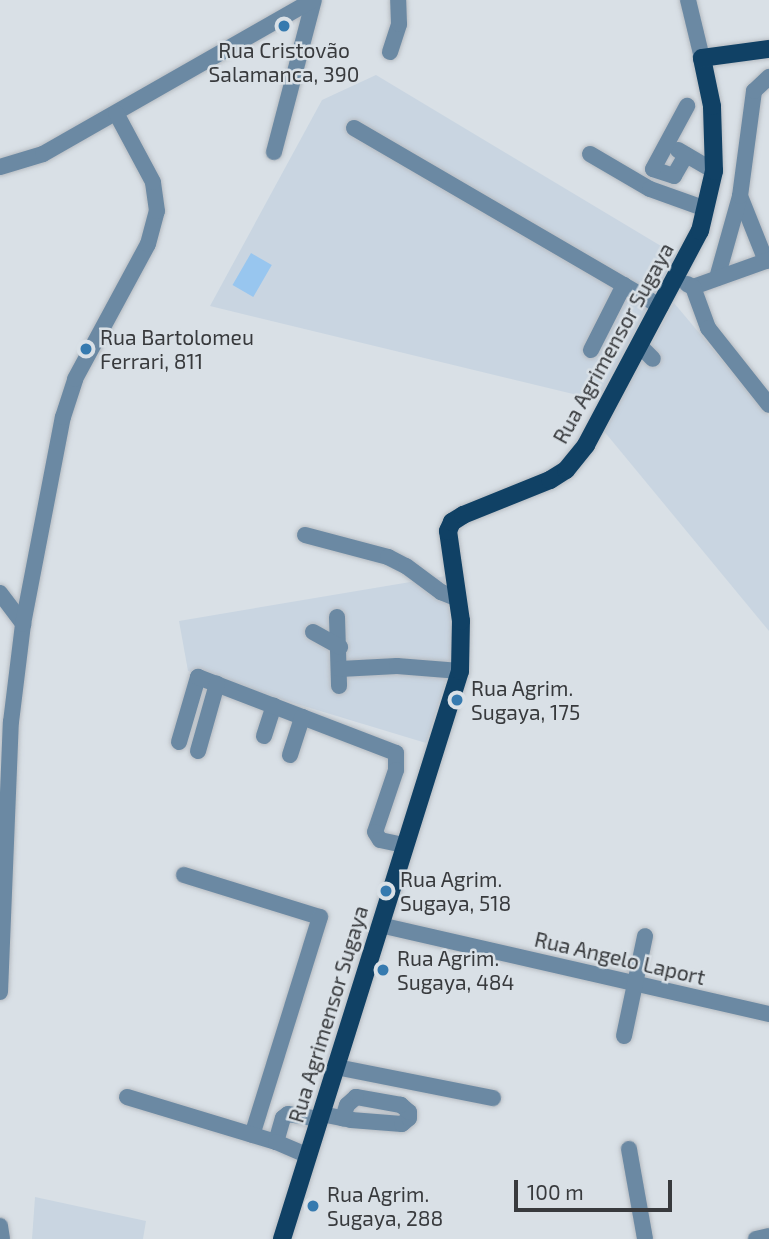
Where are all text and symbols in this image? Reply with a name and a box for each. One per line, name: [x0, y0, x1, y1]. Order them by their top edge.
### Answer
marker: Rua Cristovão Salamanca, 390: [276, 18, 292, 34]
place label: Rua Cristovão Salamanca, 390: [209, 37, 359, 87]
street label: Rua Agrimensor Sugaya: [547, 238, 679, 448]
place label: Rua Bartolomeu Ferrari, 811: [100, 324, 254, 374]
marker: Rua Bartolomeu Ferrari, 811: [78, 341, 94, 357]
place label: Rua Agrim. Sugaya, 175: [471, 675, 580, 725]
marker: Rua Agrim. Sugaya, 175: [449, 692, 465, 708]
place label: Rua Agrim. Sugaya, 518: [400, 866, 511, 916]
marker: Rua Agrim. Sugaya, 518: [378, 883, 394, 899]
street label: Rua Agrimensor Sugaya: [283, 902, 373, 1126]
street label: Rua Angelo Laport: [532, 926, 708, 990]
place label: Rua Agrim. Sugaya, 484: [397, 945, 514, 995]
marker: Rua Agrim. Sugaya, 484: [375, 962, 391, 978]
scale bar: [517, 1166, 674, 1210]
text: 100 m: [527, 1179, 584, 1204]
place label: Rua Agrim. Sugaya, 288: [327, 1181, 443, 1231]
marker: Rua Agrim. Sugaya, 288: [305, 1198, 321, 1214]

